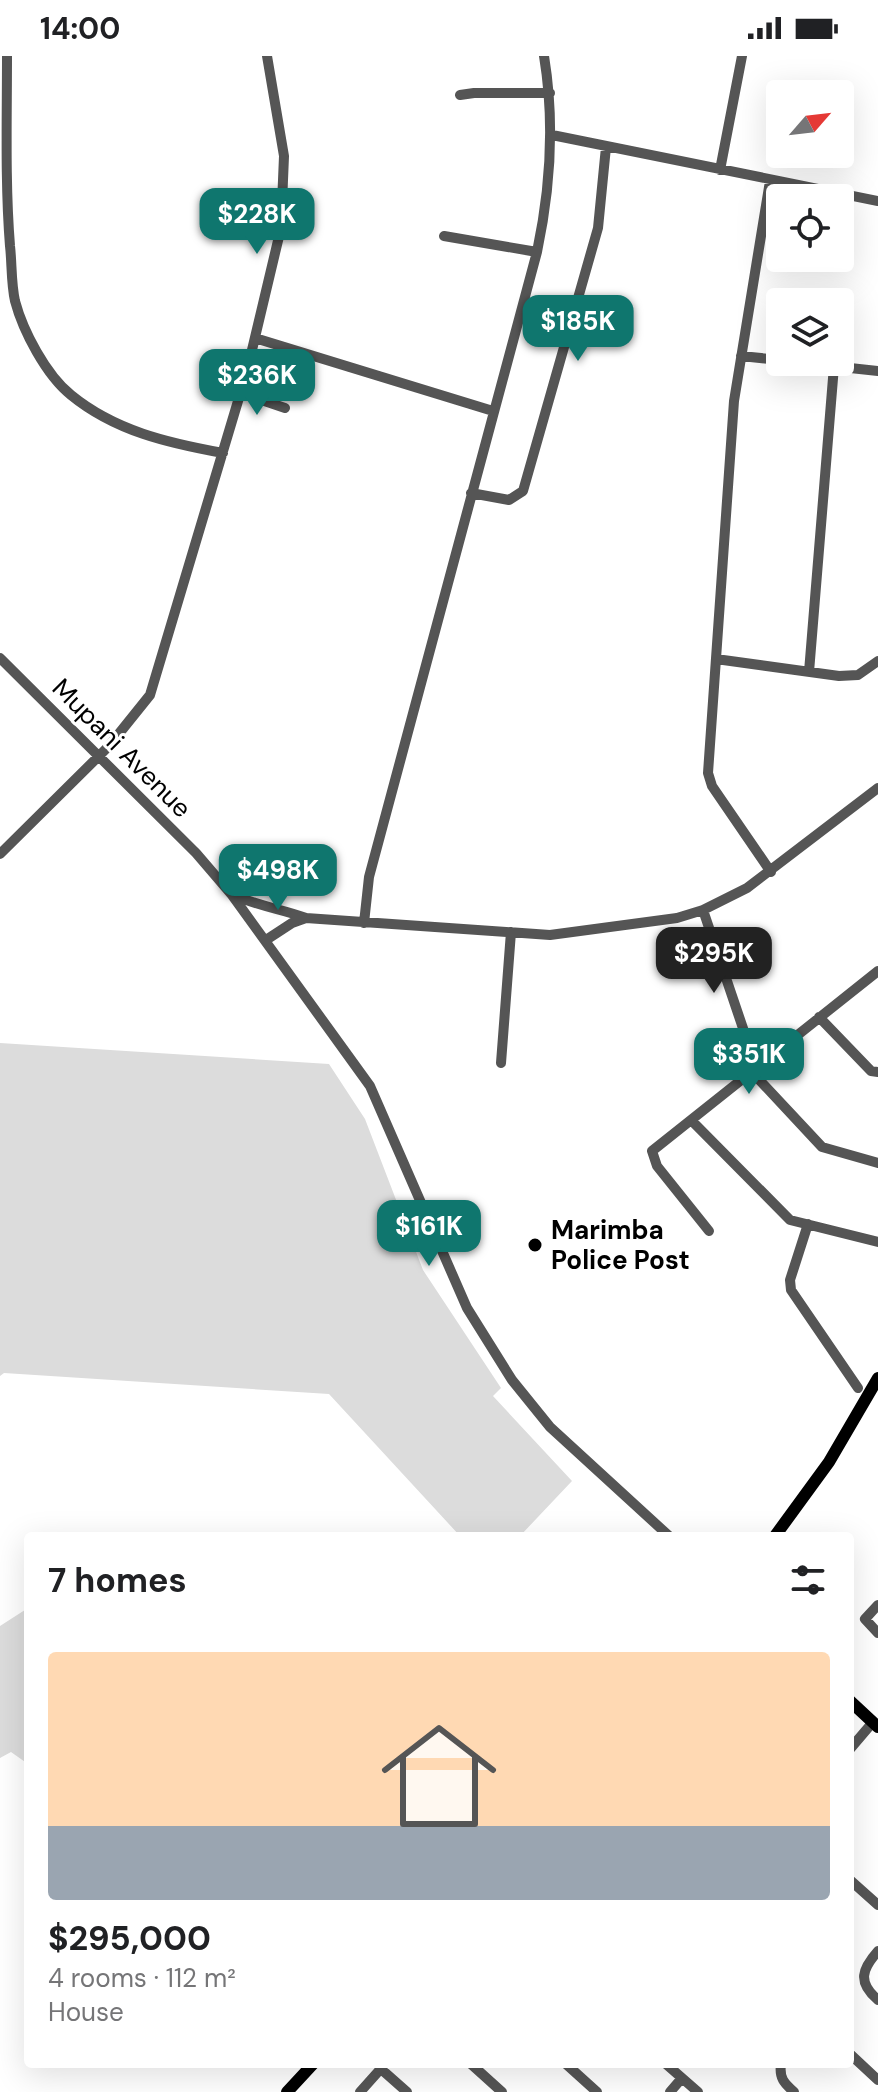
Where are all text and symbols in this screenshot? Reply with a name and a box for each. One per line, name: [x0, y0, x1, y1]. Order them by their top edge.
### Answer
text: 14:00: [40, 9, 120, 48]
north arrow: [766, 80, 854, 168]
map controls: [766, 80, 854, 376]
button: locate: [766, 184, 854, 272]
pin: $228K: [201, 188, 313, 256]
text: $228K: [218, 197, 296, 231]
button: layers: [766, 288, 854, 376]
pin: $185K: [522, 295, 634, 363]
text: $185K: [541, 304, 615, 338]
pin: $236K: [201, 349, 313, 417]
text: $236K: [217, 358, 297, 392]
street label: Mupani Avenue: [45, 671, 199, 825]
pin: $498K: [222, 844, 334, 912]
text: $498K: [237, 853, 319, 887]
pin: $295K: [658, 927, 770, 995]
text: $295K: [674, 936, 754, 970]
pin: $351K: [693, 1028, 805, 1096]
text: $351K: [712, 1037, 786, 1071]
pin: $161K: [373, 1200, 485, 1268]
text: $161K: [395, 1209, 463, 1243]
place label: Marimba Police Post: [551, 1213, 690, 1277]
marker: Marimba Police Post: [526, 1236, 544, 1254]
text: 7 homes: [48, 1558, 187, 1603]
icon: filters: [786, 1558, 830, 1602]
icon: home: [367, 1704, 511, 1848]
text: $295,000: [48, 1916, 211, 1961]
text: 4 rooms · 112 m²: [48, 1961, 236, 1995]
text: House: [48, 1995, 124, 2029]

